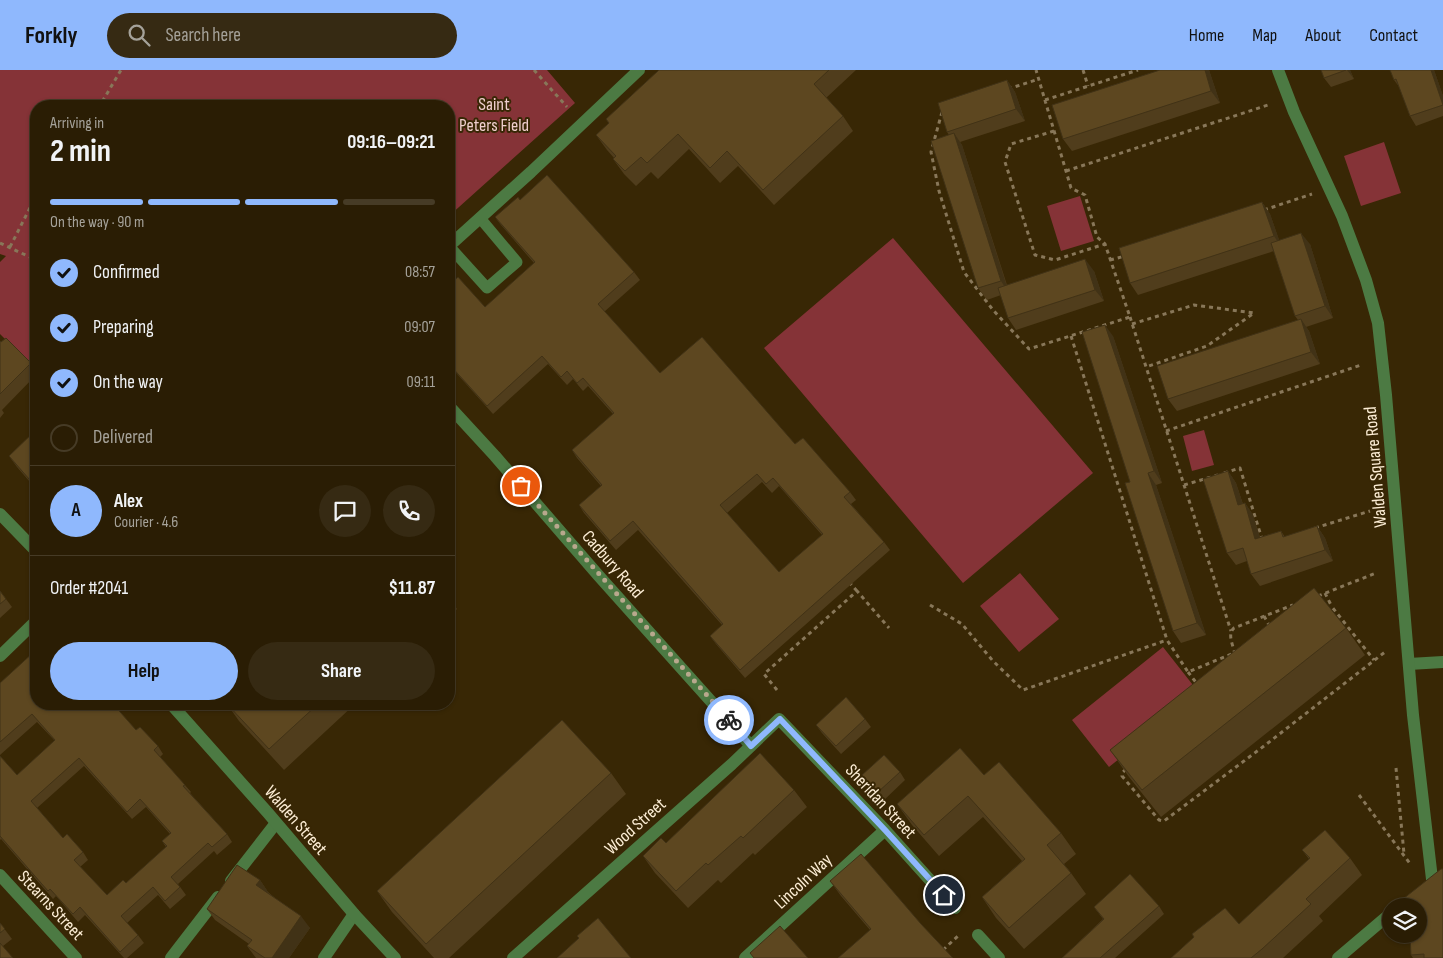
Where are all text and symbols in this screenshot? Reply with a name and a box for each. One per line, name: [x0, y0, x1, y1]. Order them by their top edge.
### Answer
search box: [107, 13, 457, 58]
text: Forkly: [25, 21, 77, 50]
icon: search: [125, 21, 153, 49]
text: Search here: [165, 24, 241, 47]
text: Home: [1189, 25, 1224, 46]
text: Map: [1252, 25, 1277, 46]
text: About: [1305, 25, 1341, 46]
text: Contact: [1369, 25, 1418, 46]
park label: Saint Peters Field: [459, 94, 529, 136]
text: Arriving in: [50, 114, 104, 133]
text: 09:16–09:21: [347, 131, 435, 154]
text: 2 min: [50, 132, 111, 171]
text: On the way · 90 m: [50, 213, 144, 232]
icon: check: [50, 259, 78, 287]
text: Confirmed: [93, 261, 160, 284]
text: 08:57: [405, 263, 435, 282]
icon: check: [50, 314, 78, 342]
text: Preparing: [93, 316, 154, 339]
text: 09:07: [404, 318, 435, 337]
icon: check: [50, 369, 78, 397]
text: On the way: [93, 371, 163, 394]
text: 09:11: [407, 373, 435, 392]
street label: Walden Square Road: [1360, 406, 1391, 528]
text: Delivered: [93, 426, 153, 449]
pin: [500, 465, 542, 507]
icon: bag: [507, 472, 535, 500]
button: chat: [319, 485, 371, 537]
button: phone: [383, 485, 435, 537]
text: Alex: [114, 490, 143, 513]
text: A: [71, 499, 81, 522]
text: Courier · 4.6: [114, 513, 178, 532]
street label: Cadbury Road: [577, 526, 648, 603]
text: Order #2041: [50, 577, 128, 600]
text: $11.87: [388, 577, 435, 600]
button: Help: [50, 642, 238, 700]
button: Share: [248, 642, 435, 700]
courier: [704, 695, 754, 745]
icon: bike: [715, 706, 743, 734]
street label: Sheridan Street: [841, 760, 921, 843]
street label: Walden Street: [260, 781, 332, 860]
street label: Wood Street: [601, 793, 670, 859]
street label: Lincoln Way: [770, 849, 837, 913]
street label: Stearns Street: [13, 866, 88, 945]
pin: [923, 874, 965, 916]
icon: home: [930, 881, 958, 909]
map controls: [1382, 898, 1427, 943]
button: layers: [1382, 898, 1427, 943]

